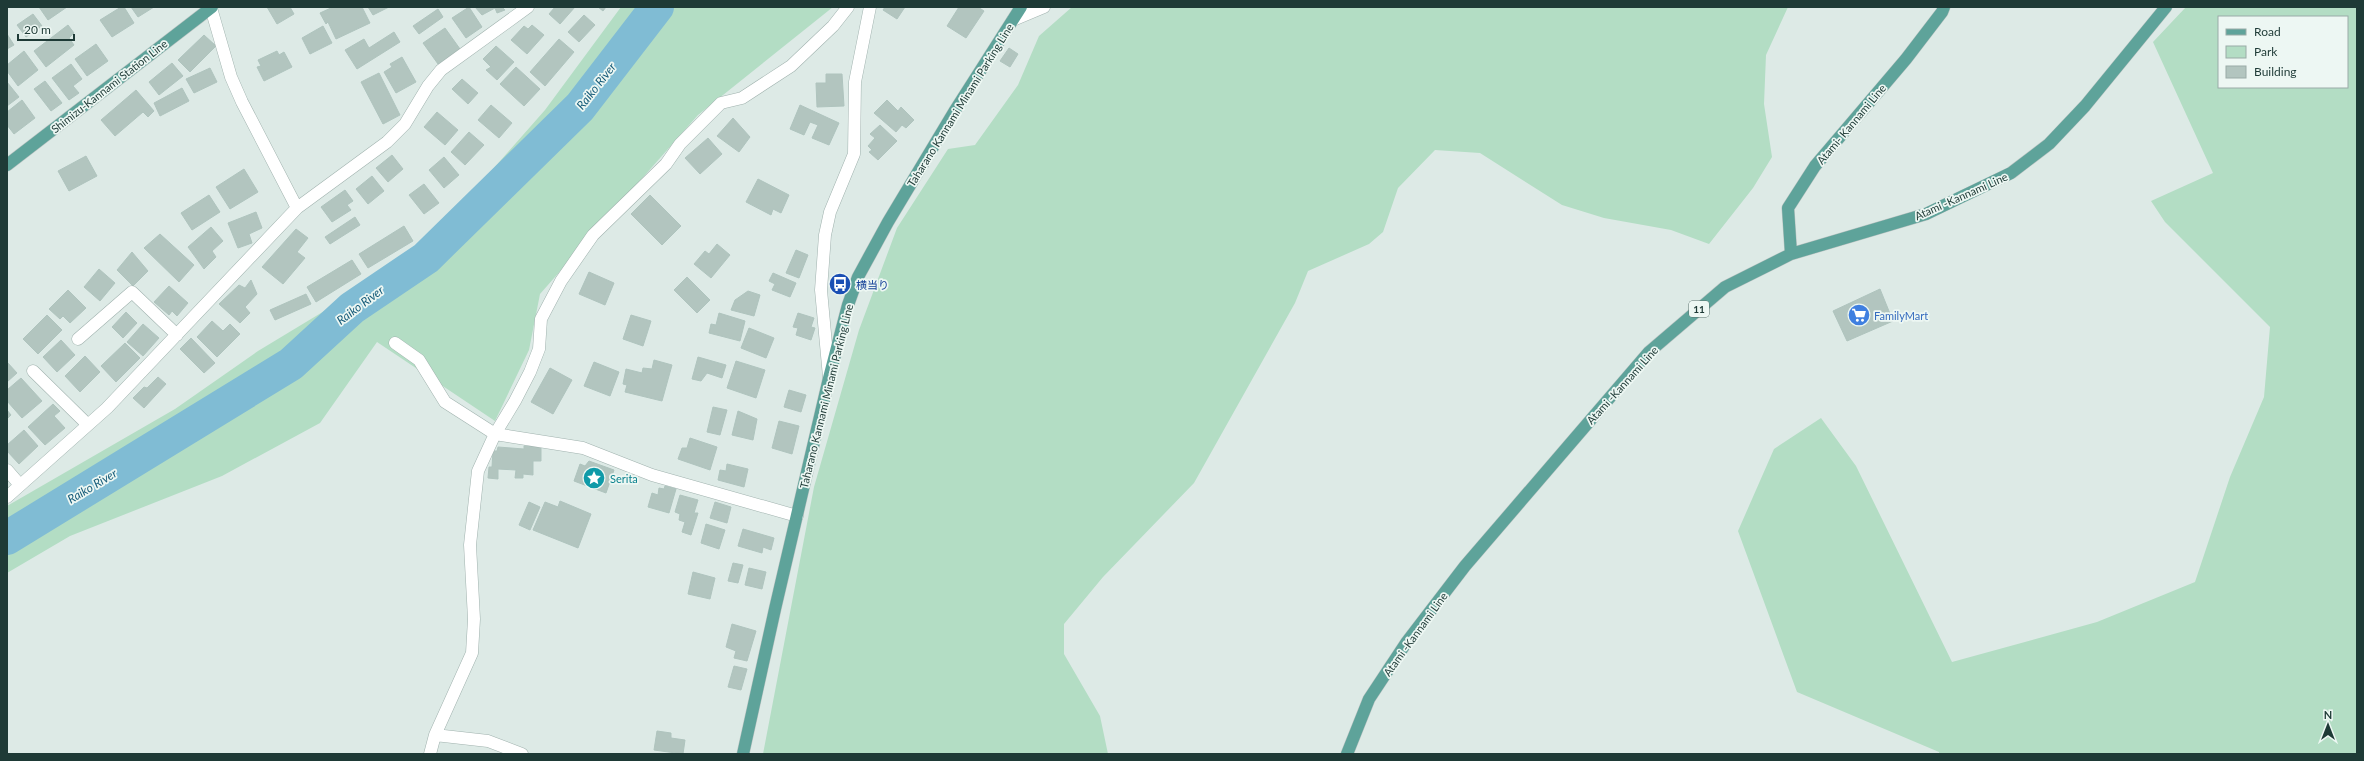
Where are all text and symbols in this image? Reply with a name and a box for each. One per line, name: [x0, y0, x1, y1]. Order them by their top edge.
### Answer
scale bar: [18, 16, 74, 42]
legend: [2218, 16, 2348, 88]
street label: Taharano Kannami Minami Parking Line: [904, 21, 1016, 189]
text: 20 m: [24, 22, 51, 37]
text: Road: [2254, 24, 2281, 39]
street label: Shimizu-Kannami Station Line: [48, 37, 170, 135]
text: Park: [2254, 44, 2278, 59]
water label: Raiko River: [573, 59, 619, 112]
text: Building: [2254, 64, 2297, 79]
street label: Atami- Kannami Line: [1814, 81, 1888, 167]
street label: Atami -Kannami Line: [1913, 170, 2010, 222]
bus stop icon: 横当り: [827, 271, 853, 297]
place label: 横当り: [856, 278, 889, 291]
water label: Raiko River: [333, 282, 387, 328]
road number: 11: [1689, 301, 1709, 317]
street label: Taharano Kannami Minami Parking Line: [797, 302, 855, 490]
supermarket icon: FamilyMart: [1846, 302, 1872, 328]
place label: FamilyMart: [1874, 309, 1928, 322]
street label: Atami -Kannami Line: [1584, 343, 1661, 427]
water label: Raiko River: [65, 465, 120, 507]
place icon: Serita: [581, 465, 607, 491]
place label: Serita: [610, 472, 638, 485]
street label: Atami -Kannami Line: [1380, 589, 1450, 678]
north arrow: [2308, 705, 2348, 745]
text: N: [2324, 708, 2332, 721]

